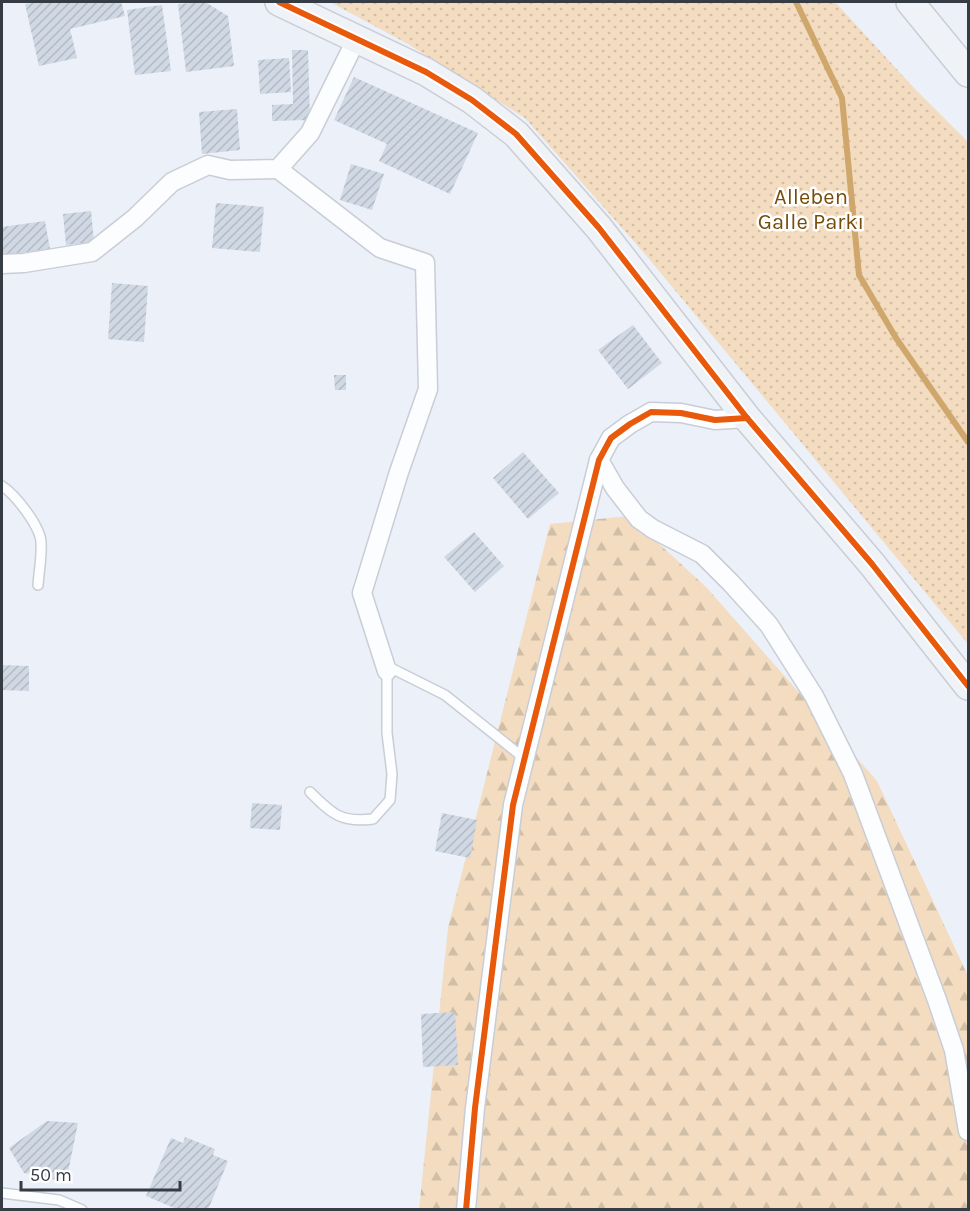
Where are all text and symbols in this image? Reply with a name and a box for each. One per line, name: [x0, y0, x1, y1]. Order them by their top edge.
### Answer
park label: Alleben Galle Parkı: [758, 184, 864, 235]
scale bar: [21, 1154, 180, 1192]
text: 50 m: [30, 1164, 72, 1186]

